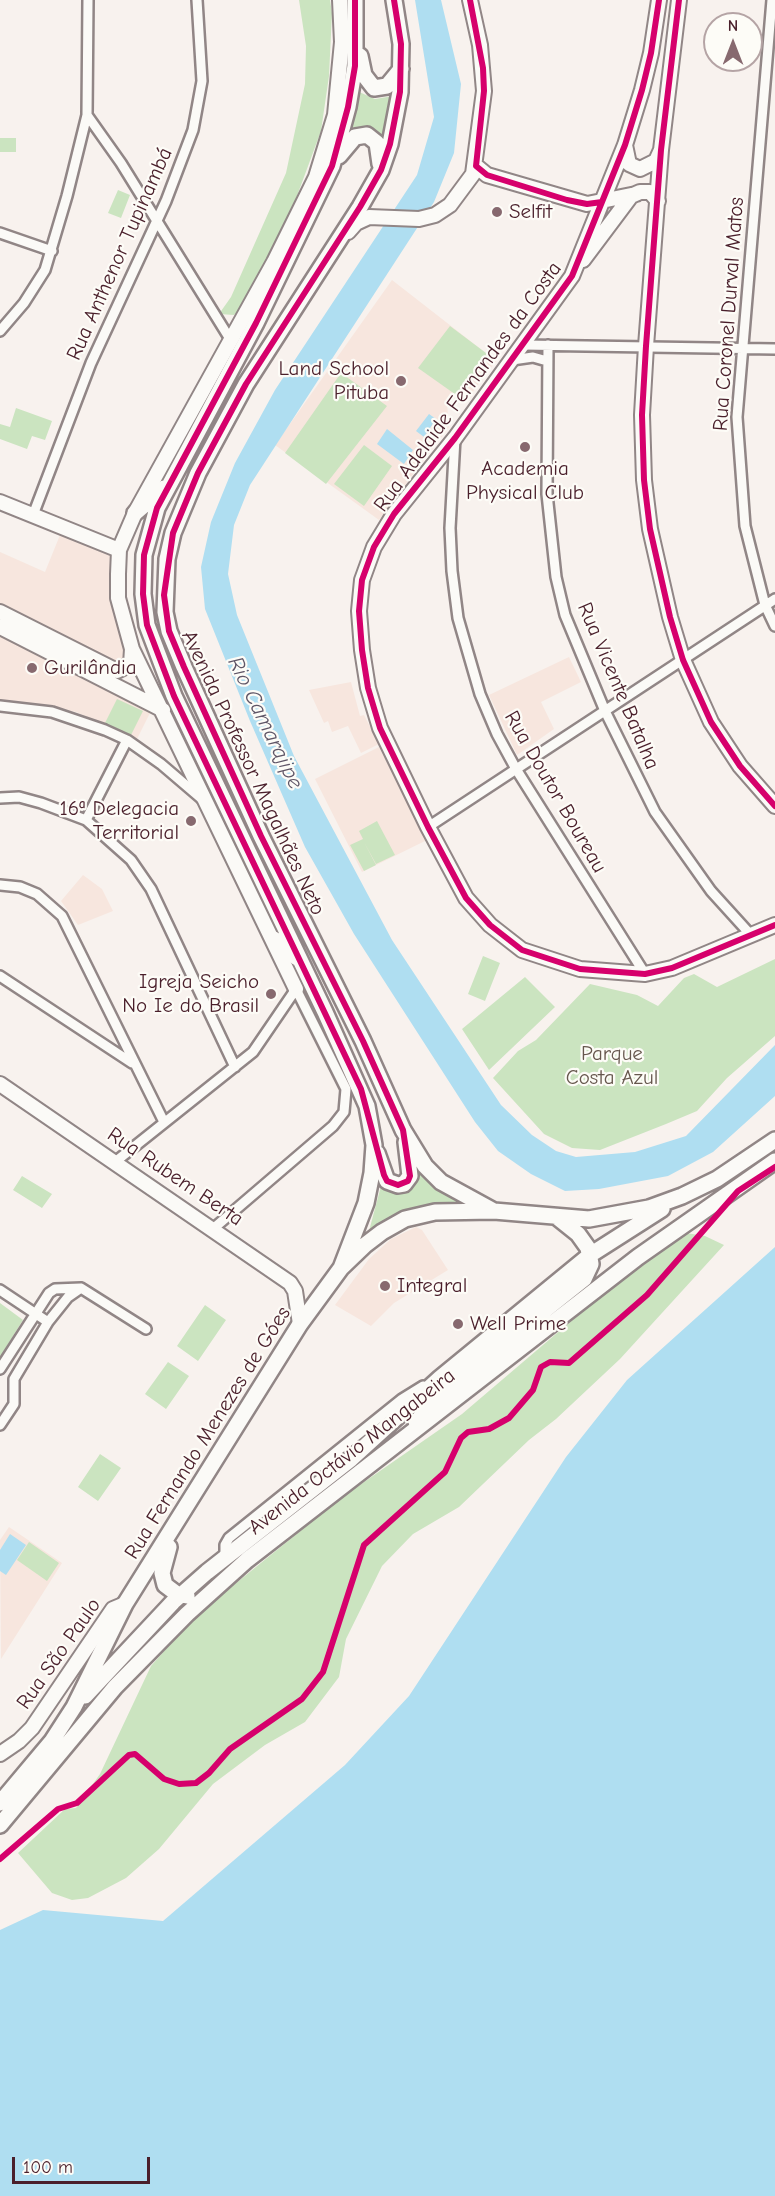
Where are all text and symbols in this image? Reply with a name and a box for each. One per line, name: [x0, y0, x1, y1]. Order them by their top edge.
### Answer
north arrow: [703, 12, 763, 72]
text: N: [728, 17, 738, 35]
street label: Rua Anthenor Tupinambá: [62, 144, 178, 364]
street label: Rua Coronel Durval Matos: [708, 196, 750, 432]
place label: Selfit: [509, 199, 552, 225]
marker: Selfit: [490, 205, 504, 219]
street label: Rua Adelaide Fernandes da Costa: [369, 257, 567, 517]
place label: Land School Pituba: [278, 356, 389, 406]
marker: Land School Pituba: [394, 374, 408, 388]
marker: Academia Physical Club: [518, 440, 532, 454]
place label: Academia Physical Club: [466, 456, 584, 506]
street label: Rua Vicente Batalha: [571, 599, 665, 773]
street label: Avenida Professor Magalhães Neto: [176, 627, 330, 919]
water label: Rio Camarajipe: [222, 652, 308, 794]
place label: Gurilândia: [44, 655, 137, 681]
marker: Gurilândia: [25, 661, 39, 675]
street label: Rua Doutor Boureau: [498, 707, 612, 877]
place label: 16ª Delegacia Territorial: [59, 796, 179, 846]
marker: 16ª Delegacia Territorial: [184, 814, 198, 828]
place label: Igreja Seicho No Ie do Brasil: [122, 969, 259, 1019]
marker: Igreja Seicho No Ie do Brasil: [264, 987, 278, 1001]
park label: Parque Costa Azul: [566, 1041, 658, 1091]
street label: Rua Rubem Berta: [102, 1122, 248, 1232]
place label: Integral: [397, 1273, 467, 1299]
marker: Integral: [378, 1279, 392, 1293]
street label: Rua Fernando Menezes de Góes: [120, 1302, 296, 1564]
place label: Well Prime: [470, 1311, 566, 1337]
marker: Well Prime: [451, 1317, 465, 1331]
street label: Avenida Octávio Mangabeira: [244, 1363, 460, 1541]
street label: Rua São Paulo: [11, 1594, 107, 1714]
scale bar: [15, 2145, 153, 2183]
text: 100 m: [23, 2157, 73, 2178]

